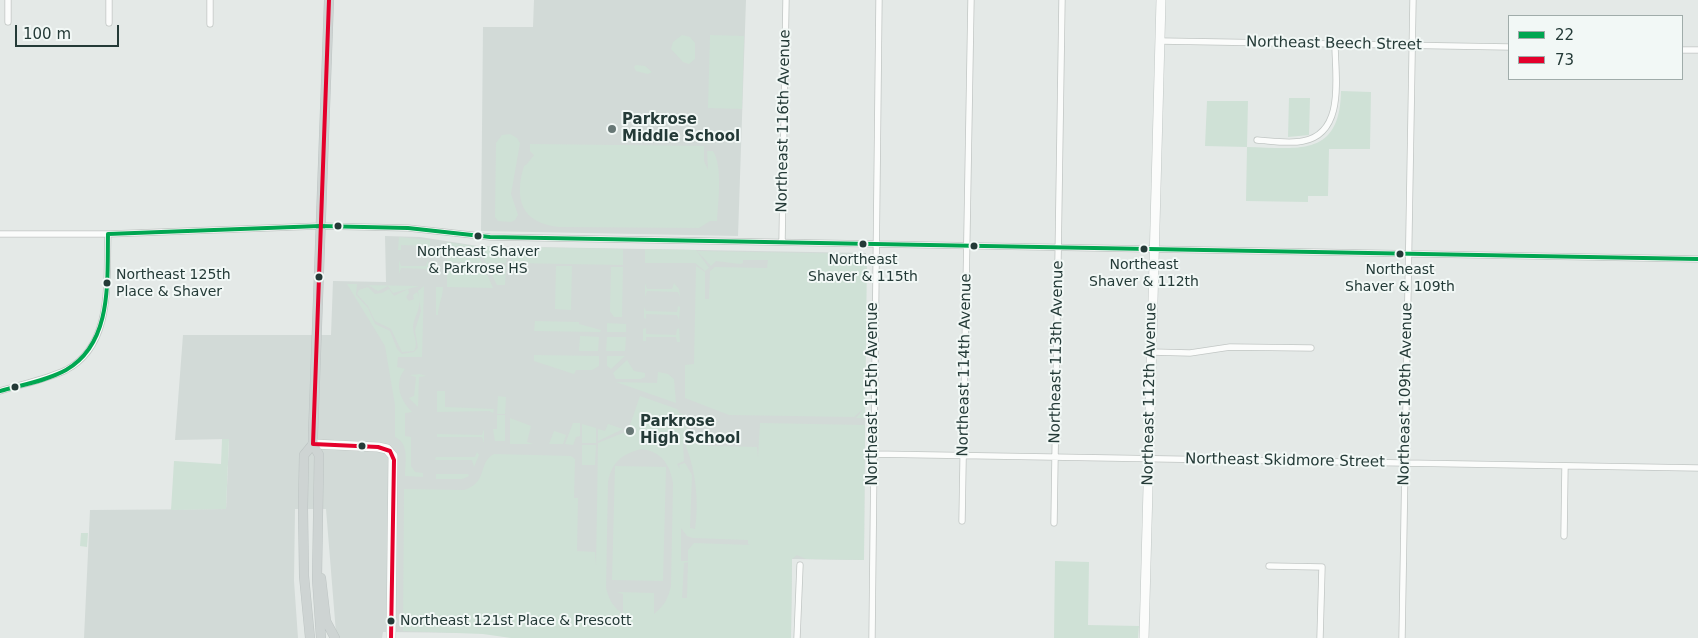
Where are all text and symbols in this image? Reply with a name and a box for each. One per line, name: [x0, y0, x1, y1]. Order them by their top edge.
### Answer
scale bar: [18, 15, 121, 47]
legend: [1508, 15, 1683, 80]
text: 100 m: [23, 25, 71, 43]
text: 22: [1555, 26, 1574, 44]
street label: Northeast 116th Avenue: [773, 29, 795, 213]
street label: Northeast Beech Street: [1246, 33, 1422, 55]
text: 73: [1555, 51, 1574, 69]
place label: Parkrose Middle School: [622, 111, 740, 146]
marker: Parkrose Middle School: [606, 123, 618, 135]
unlabelled marker: [333, 221, 343, 231]
marker: Northeast Shaver & Parkrose HS: [473, 231, 483, 241]
marker: Northeast Shaver & 115th: [858, 239, 868, 249]
unlabelled marker: [969, 241, 979, 251]
place label: Northeast Shaver & Parkrose HS: [417, 244, 539, 276]
marker: Northeast Shaver & 112th: [1139, 244, 1149, 254]
marker: Northeast Shaver & 109th: [1395, 249, 1405, 259]
place label: Northeast Shaver & 115th: [808, 252, 918, 284]
place label: Northeast Shaver & 112th: [1089, 257, 1199, 290]
street label: Northeast 113th Avenue: [1046, 260, 1068, 444]
place label: Northeast Shaver & 109th: [1345, 262, 1455, 294]
place label: Northeast 125th Place & Shaver: [116, 267, 231, 300]
unlabelled marker: [314, 272, 324, 282]
street label: Northeast 114th Avenue: [954, 273, 976, 457]
marker: Northeast 125th Place & Shaver: [102, 278, 112, 288]
street label: Northeast 115th Avenue: [864, 302, 882, 486]
street label: Northeast 112th Avenue: [1139, 302, 1161, 486]
street label: Northeast 109th Avenue: [1395, 302, 1417, 486]
unlabelled marker: [10, 382, 20, 392]
place label: Parkrose High School: [640, 413, 740, 448]
marker: Parkrose High School: [624, 425, 636, 437]
unlabelled marker: [357, 441, 367, 451]
street label: Northeast Skidmore Street: [1185, 450, 1385, 472]
place label: Northeast 121st Place & Prescott: [400, 613, 631, 629]
marker: Northeast 121st Place & Prescott: [386, 616, 396, 626]

